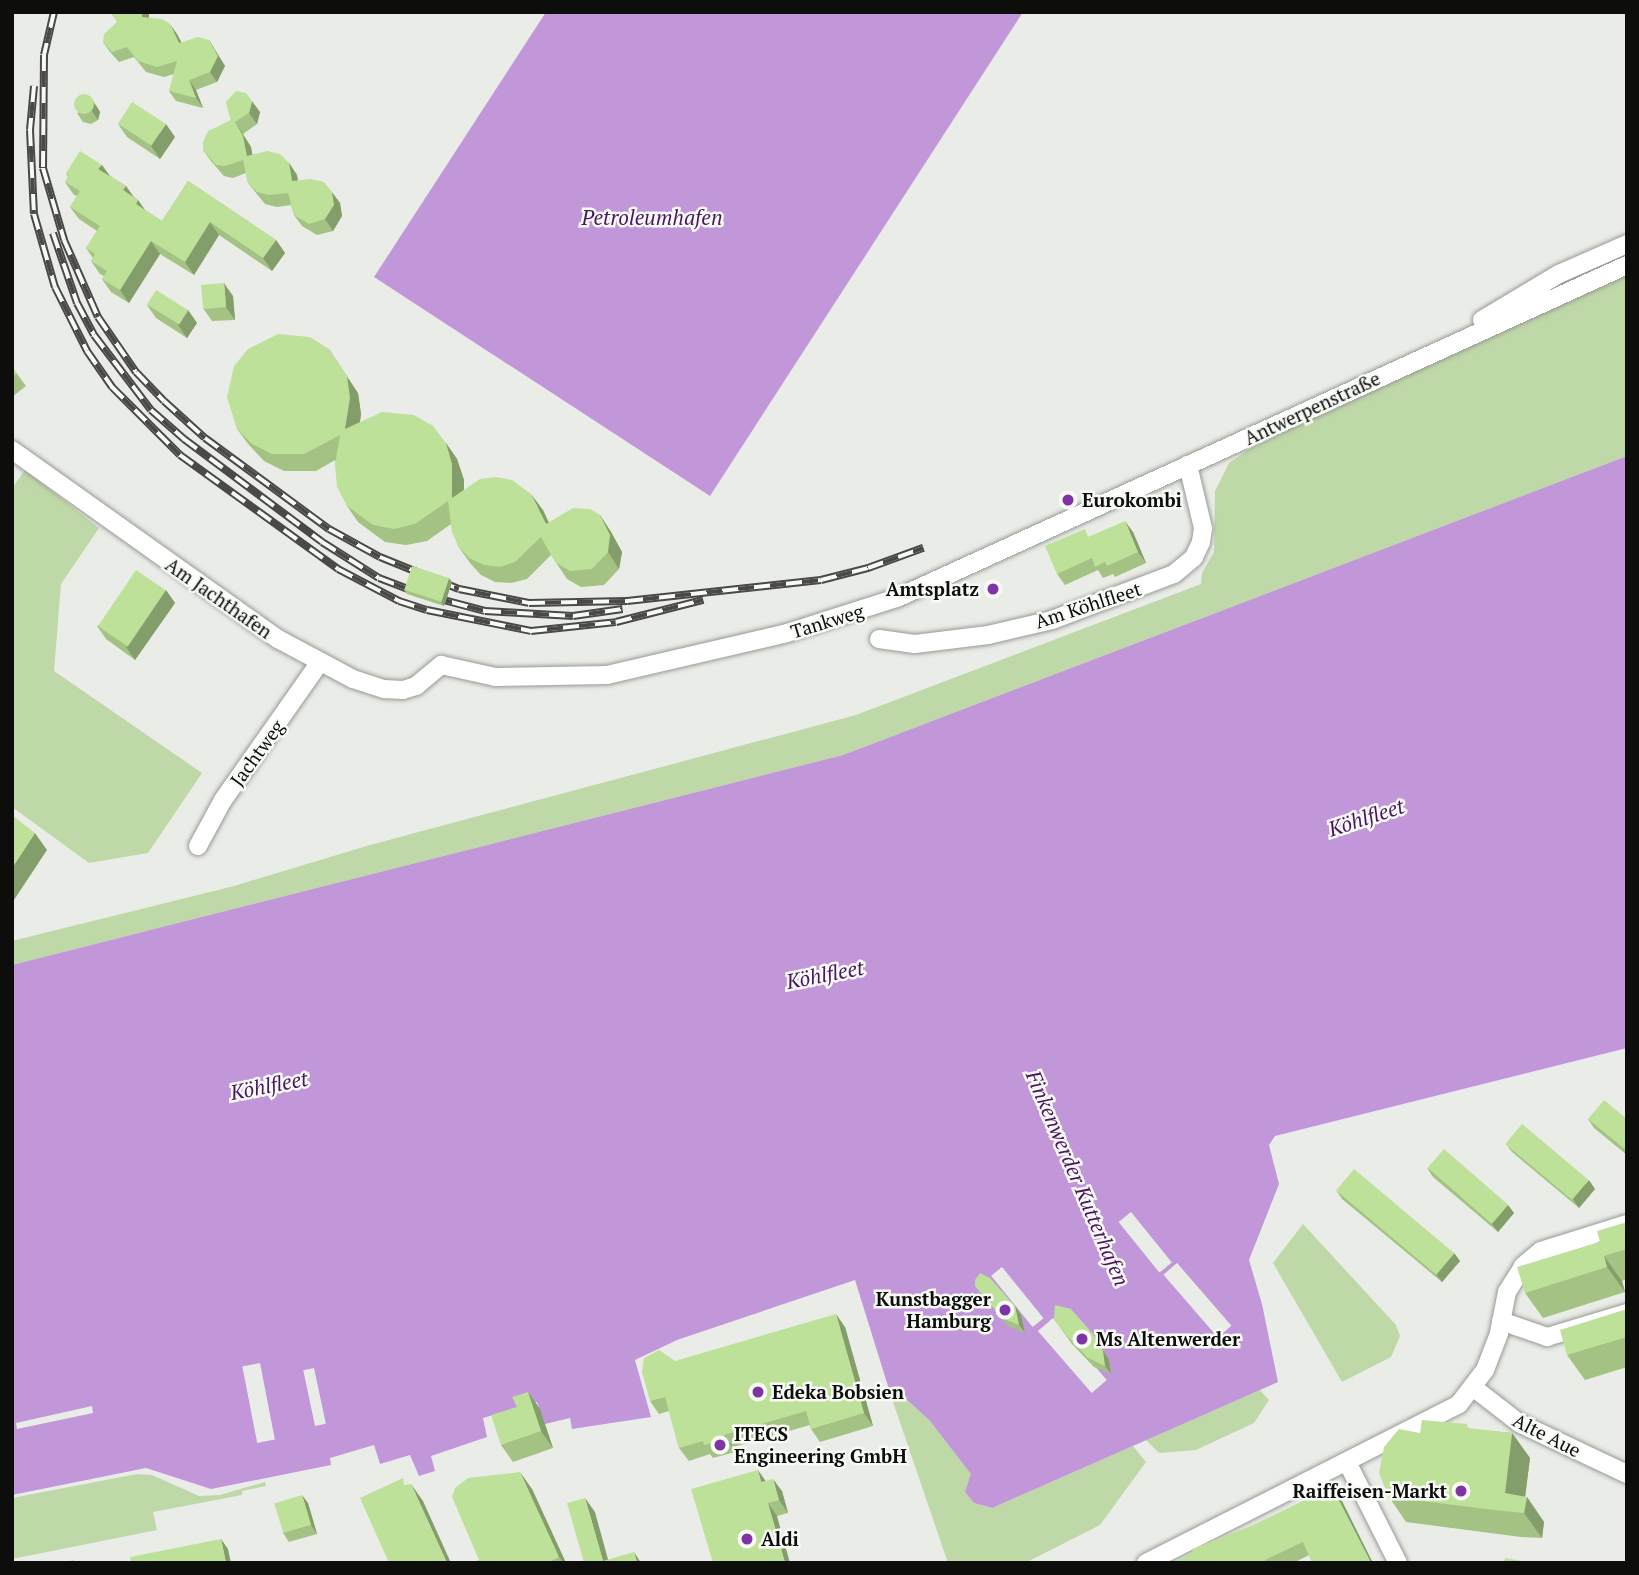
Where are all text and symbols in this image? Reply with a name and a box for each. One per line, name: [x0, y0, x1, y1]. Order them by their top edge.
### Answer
water label: Petroleumhafen: [582, 204, 722, 230]
street label: Antwerpenstraße: [1240, 367, 1384, 449]
place label: Eurokombi: [1082, 489, 1182, 511]
marker: Eurokombi: [1060, 492, 1076, 508]
street label: Am Jachthafen: [161, 553, 277, 643]
street label: Am Köhlfleet: [1032, 577, 1144, 633]
place label: Amtsplatz: [886, 578, 979, 600]
marker: Amtsplatz: [985, 581, 1001, 597]
street label: Tankweg: [788, 599, 866, 643]
street label: Jachtweg: [225, 715, 289, 791]
water label: Köhlfleet: [1325, 793, 1407, 841]
water label: Köhlfleet: [784, 954, 866, 994]
water label: Köhlfleet: [228, 1065, 310, 1105]
water label: Finkenwerder Kutterhafen: [1021, 1066, 1135, 1290]
place label: Kunstbagger Hamburg: [876, 1288, 991, 1332]
marker: Kunstbagger Hamburg: [997, 1302, 1013, 1318]
place label: Ms Altenwerder: [1096, 1328, 1240, 1350]
marker: Ms Altenwerder: [1074, 1331, 1090, 1347]
place label: Edeka Bobsien: [772, 1381, 904, 1403]
marker: Edeka Bobsien: [750, 1384, 766, 1400]
street label: Alte Aue: [1509, 1408, 1585, 1462]
place label: ITECS Engineering GmbH: [734, 1423, 907, 1467]
marker: ITECS Engineering GmbH: [712, 1437, 728, 1453]
place label: Raiffeisen-Markt: [1293, 1480, 1447, 1502]
marker: Raiffeisen-Markt: [1453, 1483, 1469, 1499]
place label: Aldi: [761, 1528, 799, 1550]
marker: Aldi: [739, 1531, 755, 1547]

